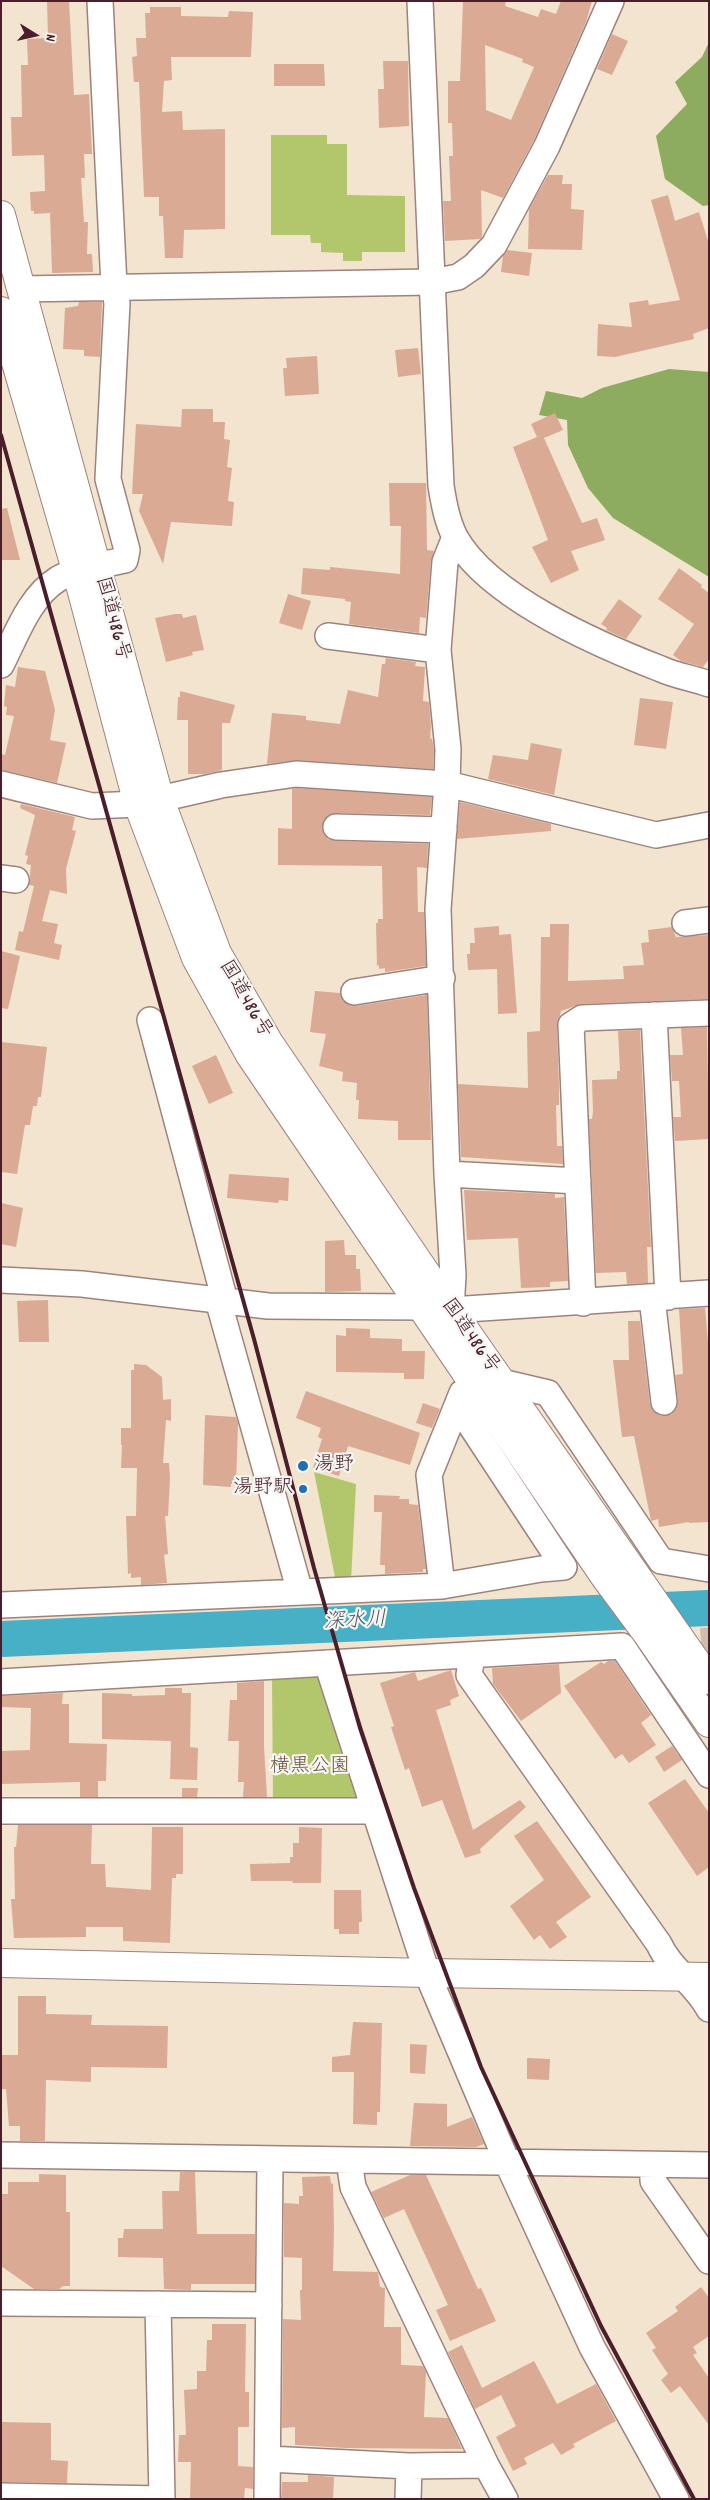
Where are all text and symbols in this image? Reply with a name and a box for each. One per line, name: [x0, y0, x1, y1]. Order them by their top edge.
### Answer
north arrow: [10, 10, 60, 60]
text: N: [39, 32, 60, 43]
street label: 国道486号: [88, 574, 134, 664]
street label: 国道486号: [212, 957, 276, 1043]
street label: 国道486号: [434, 1295, 504, 1379]
place label: 湯野: [314, 1454, 354, 1478]
marker: 湯野: [296, 1459, 310, 1473]
place label: 湯野駅: [233, 1477, 293, 1501]
marker: 湯野駅: [297, 1483, 309, 1495]
water label: 深水川: [323, 1609, 387, 1637]
park label: 横黒公園: [270, 1756, 350, 1780]

